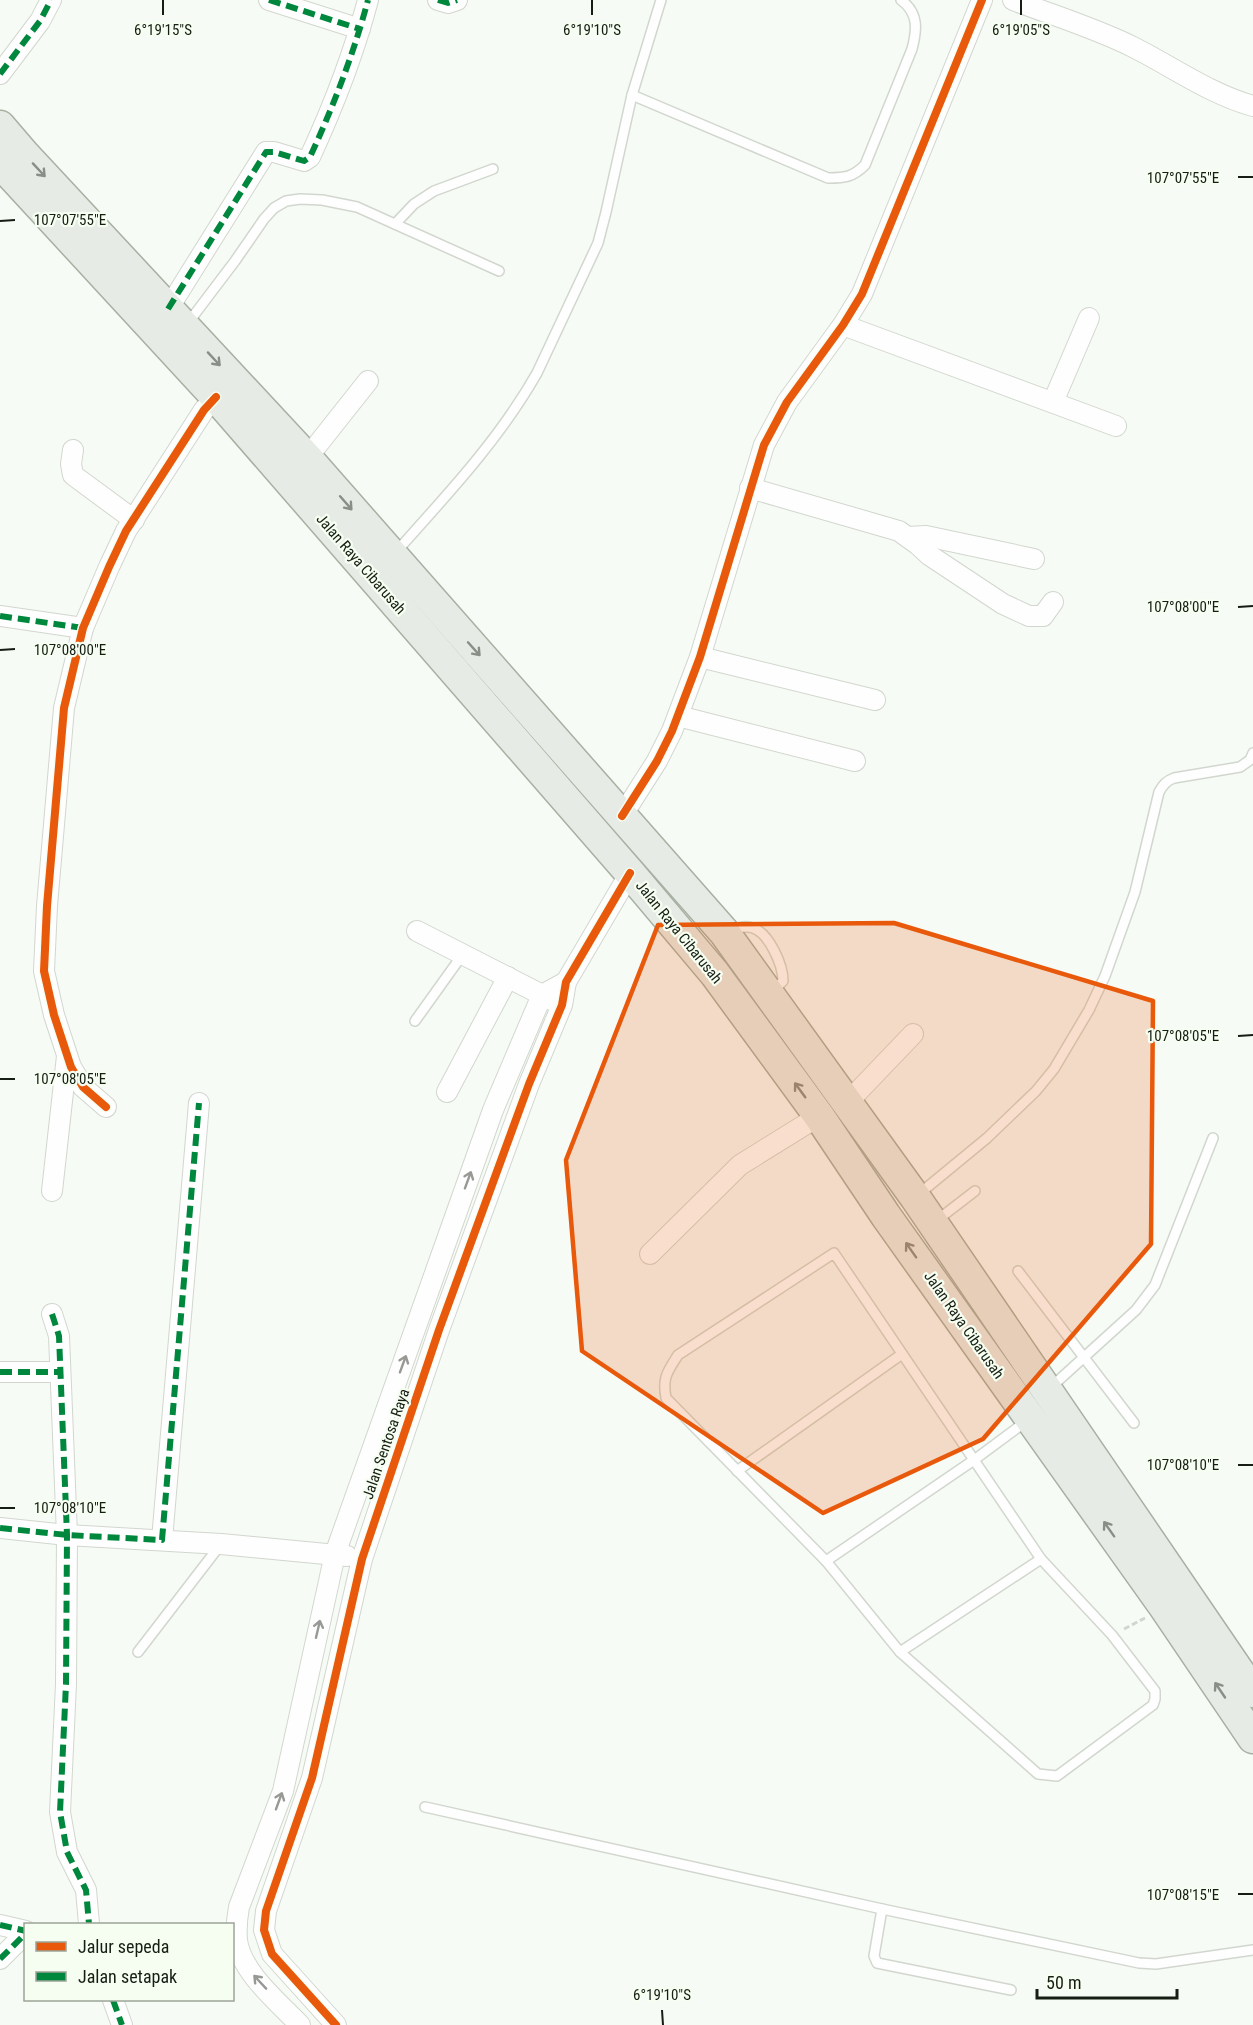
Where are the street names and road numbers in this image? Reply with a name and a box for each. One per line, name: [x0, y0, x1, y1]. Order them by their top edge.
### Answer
street label: Jalan Raya Cibarusah: [312, 510, 410, 618]
street label: Jalan Raya Cibarusah: [632, 877, 726, 987]
street label: Jalan Raya Cibarusah: [920, 1268, 1008, 1382]
street label: Jalan Sentosa Raya: [359, 1386, 413, 1502]

